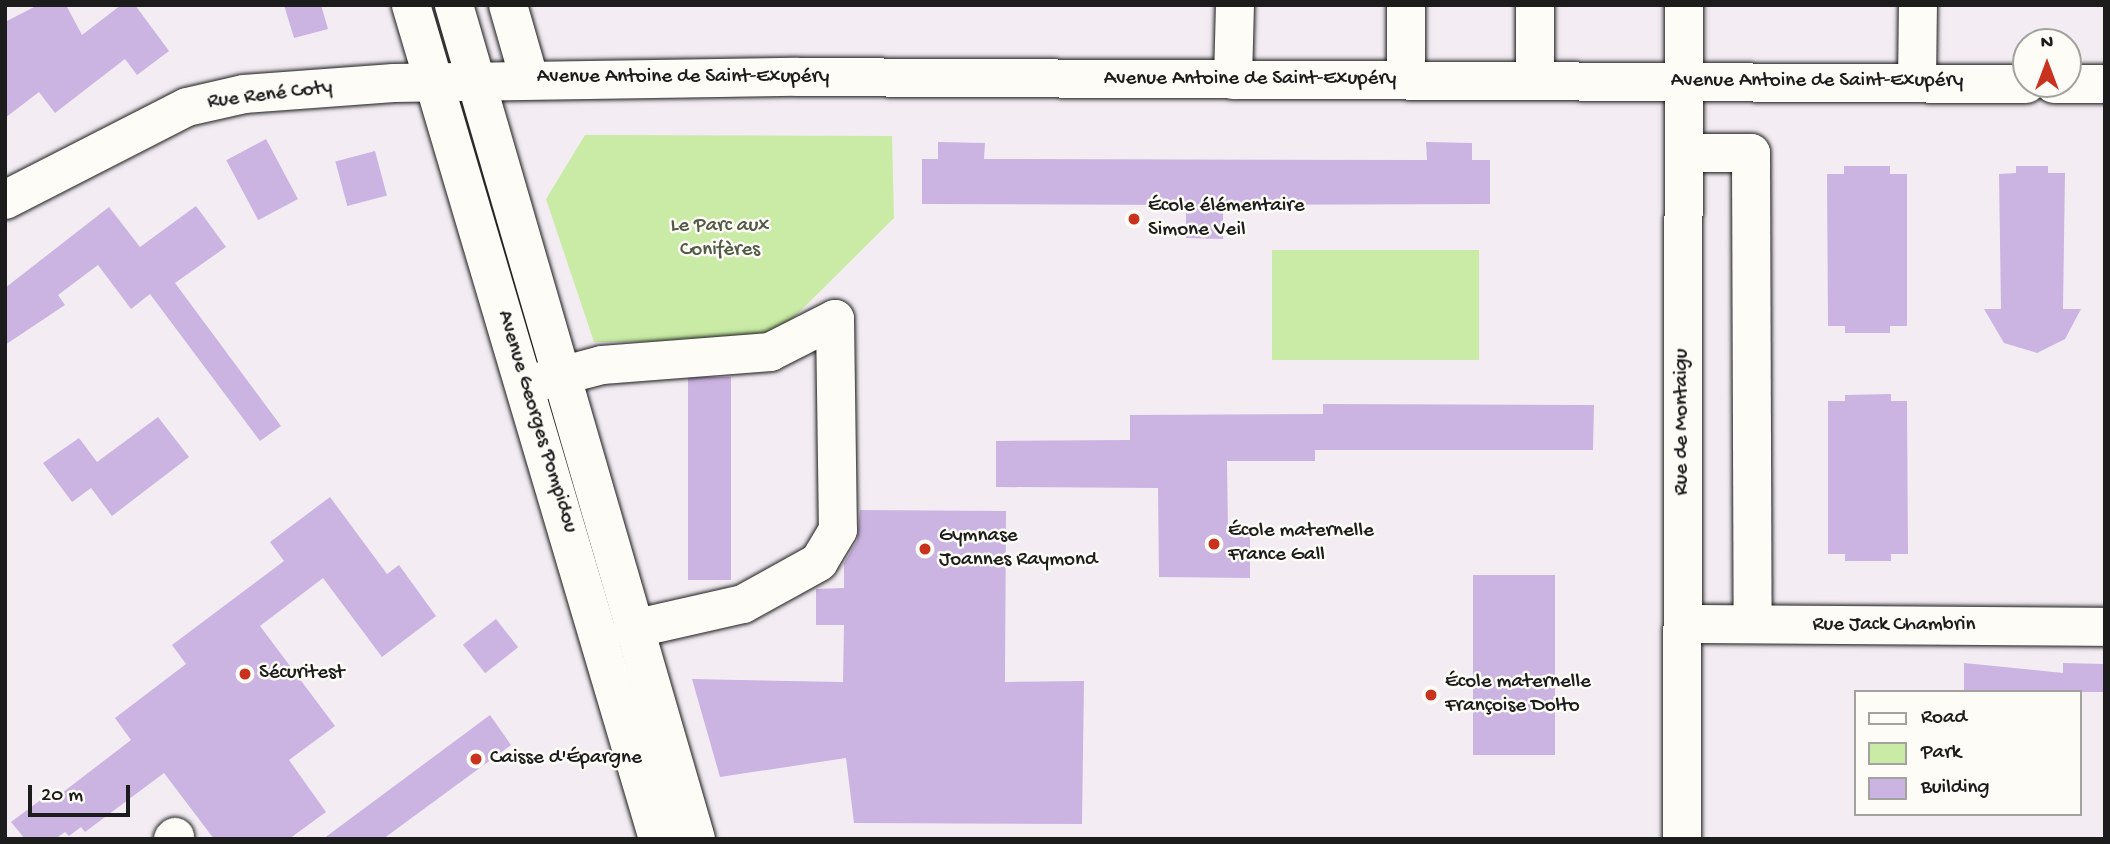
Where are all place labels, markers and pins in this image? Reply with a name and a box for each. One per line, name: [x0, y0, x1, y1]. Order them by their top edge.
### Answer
place label: École élémentaire Simone Veil: [1148, 194, 1305, 244]
marker: École élémentaire Simone Veil: [1126, 211, 1142, 227]
place label: École maternelle France Gall: [1228, 519, 1374, 569]
place label: Gymnase Joannes Raymond: [939, 524, 1097, 574]
marker: École maternelle France Gall: [1206, 536, 1222, 552]
marker: Gymnase Joannes Raymond: [917, 541, 933, 557]
place label: Sécuritest: [259, 661, 344, 687]
marker: Sécuritest: [237, 666, 253, 682]
place label: École maternelle Françoise Dolto: [1445, 670, 1591, 720]
marker: École maternelle Françoise Dolto: [1423, 687, 1439, 703]
place label: Caisse d'Épargne: [490, 746, 642, 772]
marker: Caisse d'Épargne: [468, 751, 484, 767]

